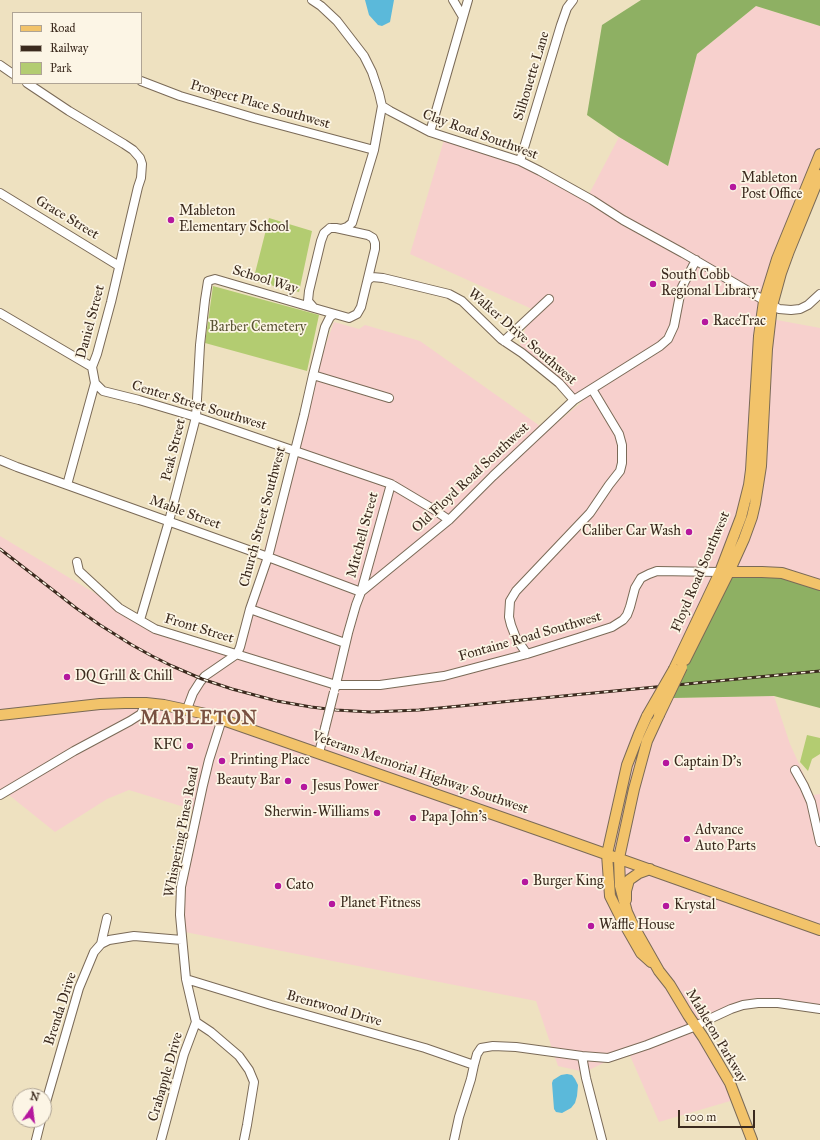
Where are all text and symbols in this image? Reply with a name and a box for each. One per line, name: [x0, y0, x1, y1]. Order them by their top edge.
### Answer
legend: [12, 12, 142, 84]
text: Road: [50, 21, 76, 35]
street label: Silhouette Lane: [510, 29, 554, 123]
text: Railway: [50, 41, 88, 55]
text: Park: [50, 61, 72, 75]
street label: Prospect Place Southwest: [188, 77, 332, 133]
street label: Clay Road Southwest: [420, 106, 540, 164]
place label: Mableton Post Office: [741, 171, 802, 204]
marker: Mableton Post Office: [728, 182, 738, 192]
street label: Grace Street: [32, 193, 102, 243]
place label: Mableton Elementary School: [179, 204, 289, 236]
marker: Mableton Elementary School: [166, 215, 176, 225]
street label: School Way: [230, 262, 300, 298]
place label: South Cobb Regional Library: [661, 268, 758, 300]
marker: South Cobb Regional Library: [648, 279, 658, 289]
street label: Daniel Street: [73, 283, 109, 361]
street label: Walker Drive Southwest: [464, 285, 580, 389]
place label: RaceTrac: [713, 314, 766, 330]
marker: RaceTrac: [700, 317, 710, 327]
park label: Barber Cemetery: [210, 320, 306, 336]
street label: Center Street Southwest: [130, 378, 268, 434]
street label: Peak Street: [158, 417, 190, 483]
street label: Old Floyd Road Southwest: [409, 419, 533, 537]
street label: Church Street Southwest: [236, 445, 290, 589]
street label: Mitchell Street: [343, 490, 383, 580]
street label: Mable Street: [147, 492, 223, 534]
street label: Floyd Road Southwest: [668, 509, 734, 635]
place label: Caliber Car Wash: [582, 524, 681, 540]
marker: Caliber Car Wash: [684, 527, 694, 537]
street label: Fontaine Road Southwest: [457, 609, 603, 665]
street label: Front Street: [162, 611, 236, 647]
place label: DQ Grill & Chill: [75, 669, 173, 685]
marker: DQ Grill & Chill: [62, 672, 72, 682]
district label: MABLETON: [140, 709, 258, 731]
street label: Veterans Memorial Highway Southwest: [310, 728, 530, 818]
place label: KFC: [153, 738, 182, 754]
marker: KFC: [185, 741, 195, 751]
place label: Printing Place: [230, 753, 310, 769]
place label: Captain D's: [674, 755, 741, 771]
marker: Printing Place: [217, 756, 227, 766]
marker: Captain D's: [661, 758, 671, 768]
street label: Whispering Pines Road: [161, 765, 203, 899]
place label: Beauty Bar: [217, 773, 280, 789]
marker: Beauty Bar: [283, 776, 293, 786]
place label: Jesus Power: [312, 779, 379, 795]
marker: Jesus Power: [299, 782, 309, 792]
place label: Sherwin-Williams: [264, 805, 369, 821]
marker: Sherwin-Williams: [372, 808, 382, 818]
place label: Papa John's: [421, 810, 487, 826]
marker: Papa John's: [408, 813, 418, 823]
place label: Advance Auto Parts: [695, 823, 756, 856]
marker: Advance Auto Parts: [682, 834, 692, 844]
place label: Burger King: [533, 874, 603, 890]
marker: Burger King: [520, 877, 530, 887]
place label: Cato: [286, 878, 314, 894]
marker: Cato: [273, 881, 283, 891]
place label: Planet Fitness: [340, 896, 421, 912]
place label: Krystal: [674, 898, 716, 914]
marker: Planet Fitness: [327, 899, 337, 909]
marker: Krystal: [661, 901, 671, 911]
place label: Waffle House: [599, 918, 675, 934]
marker: Waffle House: [586, 921, 596, 931]
street label: Brenda Drive: [41, 970, 81, 1048]
street label: Mableton Parkway: [681, 986, 751, 1086]
street label: Brentwood Drive: [284, 987, 384, 1031]
street label: Crabapple Drive: [145, 1030, 187, 1124]
north arrow: [12, 1088, 52, 1128]
text: N: [29, 1089, 41, 1104]
scale bar: [680, 1102, 757, 1128]
text: 100 m: [685, 1110, 716, 1124]

